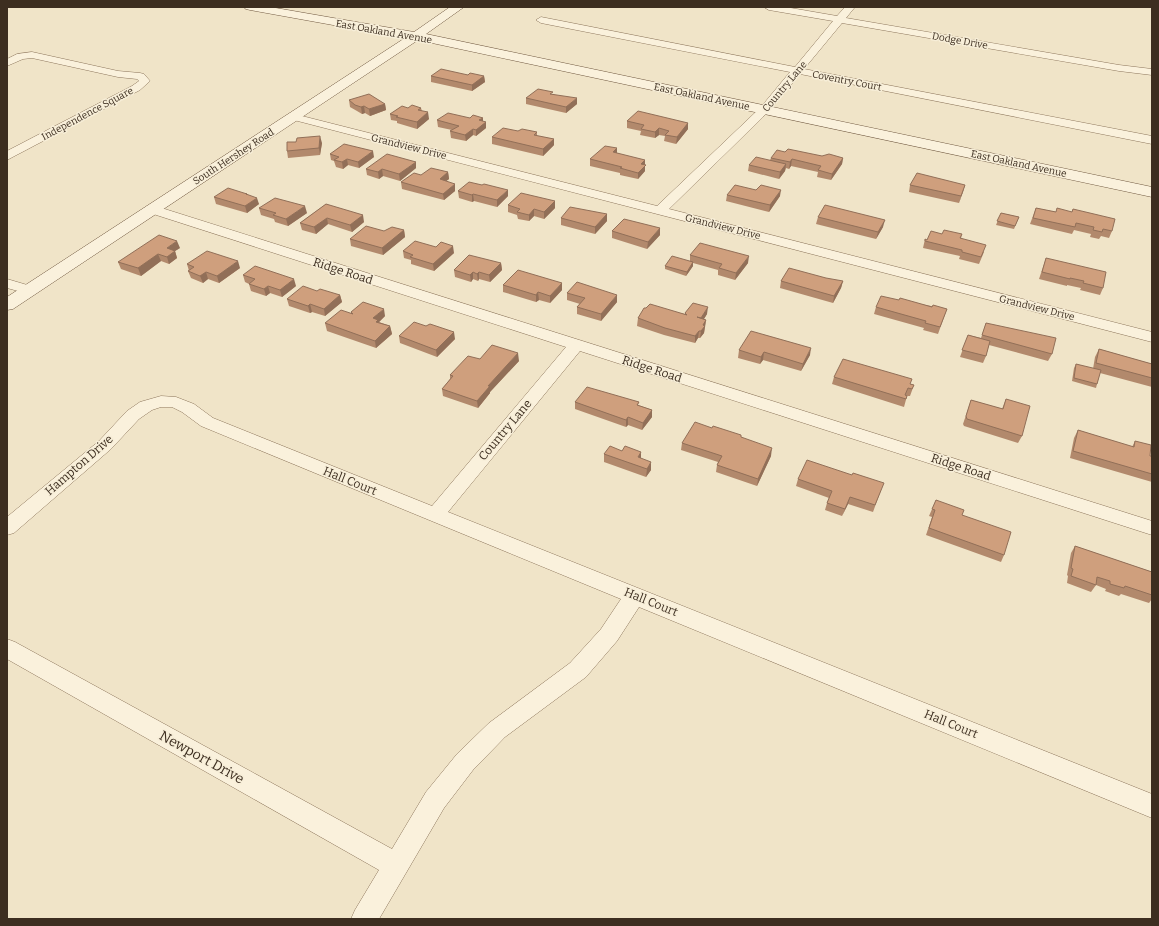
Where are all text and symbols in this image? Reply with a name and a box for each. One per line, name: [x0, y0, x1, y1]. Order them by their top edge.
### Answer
street label: East Oakland Avenue: [335, 18, 433, 46]
street label: Dodge Drive: [931, 30, 989, 52]
street label: Country Lane: [760, 59, 809, 114]
street label: Coventry Court: [811, 68, 883, 94]
street label: East Oakland Avenue: [653, 81, 751, 113]
street label: Independence Square: [40, 85, 135, 143]
street label: South Hershey Road: [191, 126, 276, 188]
street label: Grandview Drive: [370, 132, 448, 162]
street label: East Oakland Avenue: [970, 148, 1068, 180]
street label: Grandview Drive: [684, 212, 762, 242]
street label: Ridge Road: [311, 255, 375, 287]
street label: Grandview Drive: [998, 293, 1076, 323]
street label: Ridge Road: [620, 353, 684, 385]
street label: Country Lane: [475, 397, 535, 463]
street label: Hampton Drive: [42, 432, 116, 498]
street label: Ridge Road: [929, 451, 993, 483]
street label: Hall Court: [321, 464, 379, 498]
street label: Hall Court: [622, 585, 680, 619]
street label: Hall Court: [922, 707, 980, 741]
street label: Newport Drive: [156, 727, 247, 788]

